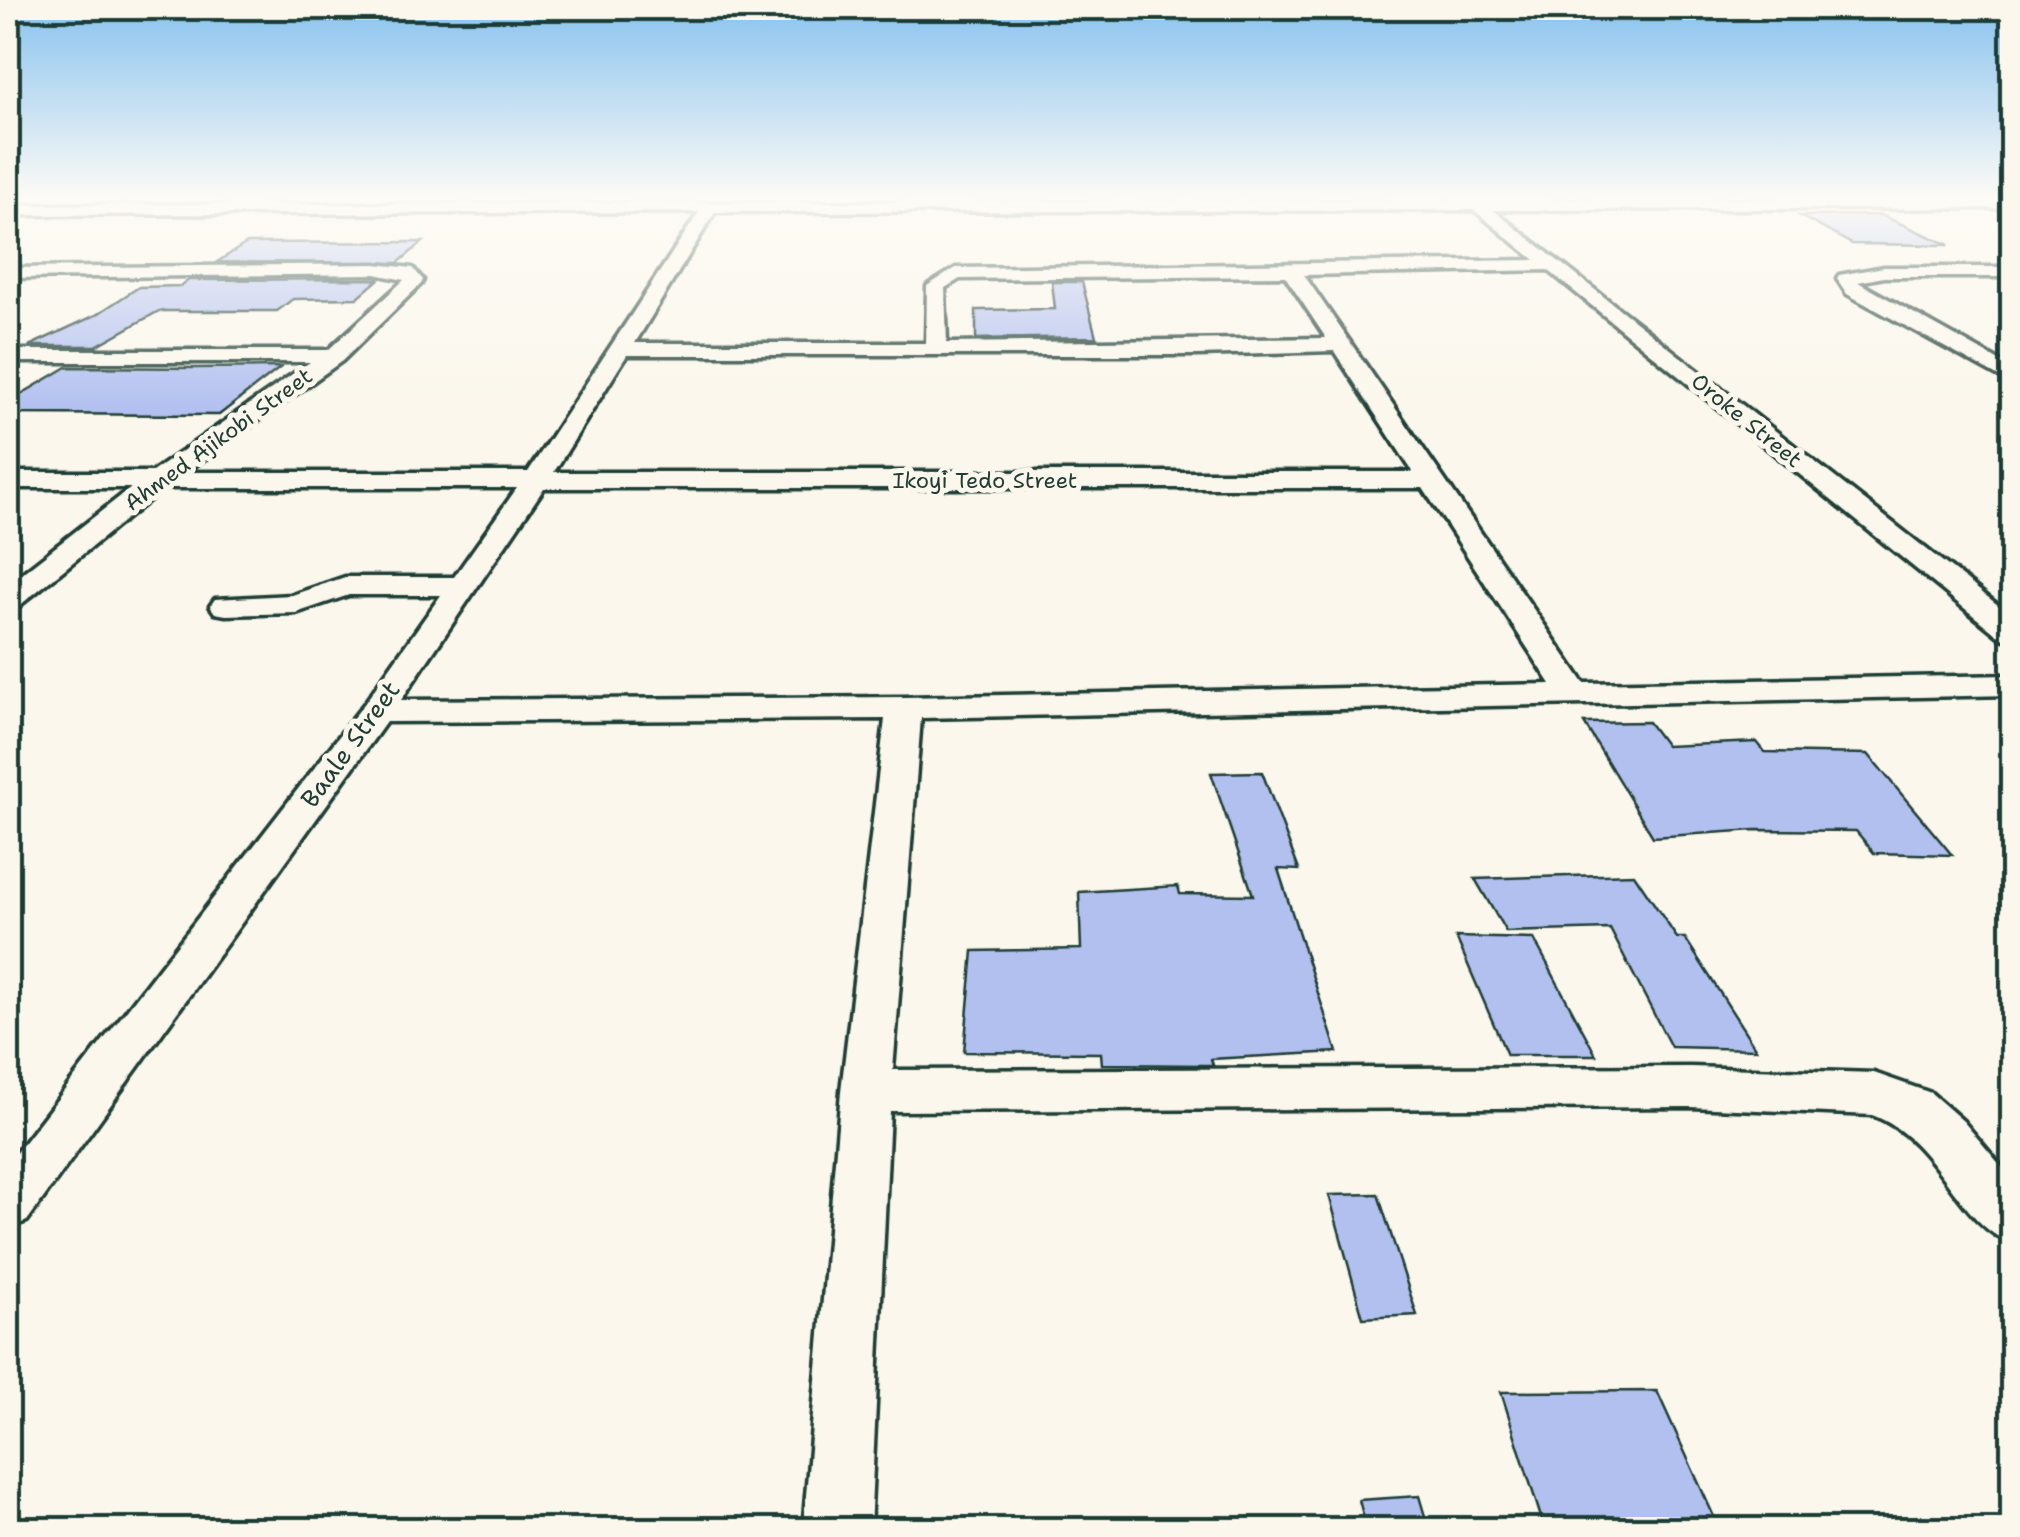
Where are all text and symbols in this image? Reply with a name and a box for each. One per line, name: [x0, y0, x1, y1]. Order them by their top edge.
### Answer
street label: Ahmed Ajikobi Street: [119, 361, 318, 517]
street label: Oroke Street: [1685, 367, 1808, 474]
street label: Ikoyi Tedo Street: [892, 466, 1078, 495]
street label: Baale Street: [292, 674, 408, 814]

